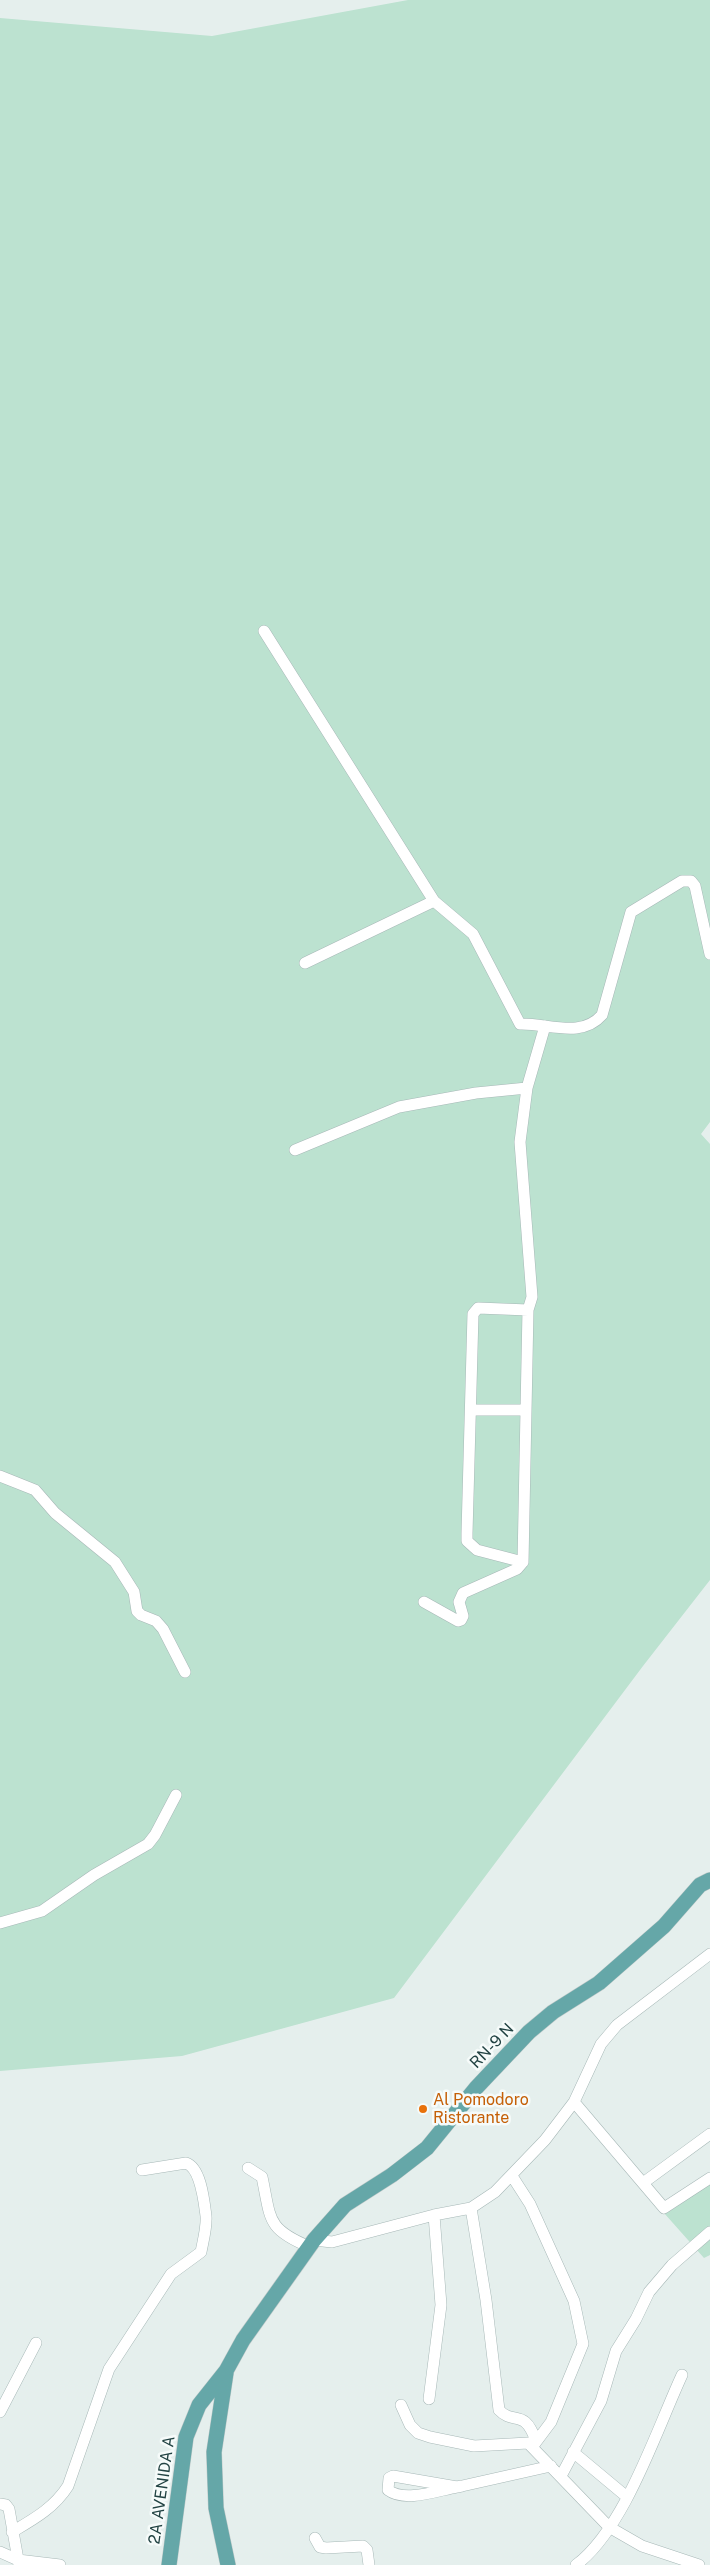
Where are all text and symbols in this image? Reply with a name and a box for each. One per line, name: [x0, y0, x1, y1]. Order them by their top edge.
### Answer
street label: RN-9 N: [466, 2020, 518, 2072]
place label: Al Pomodoro Ristorante: [433, 2090, 529, 2128]
marker: Al Pomodoro Ristorante: [417, 2103, 429, 2115]
street label: 2A AVENIDA A: [145, 2435, 179, 2545]

